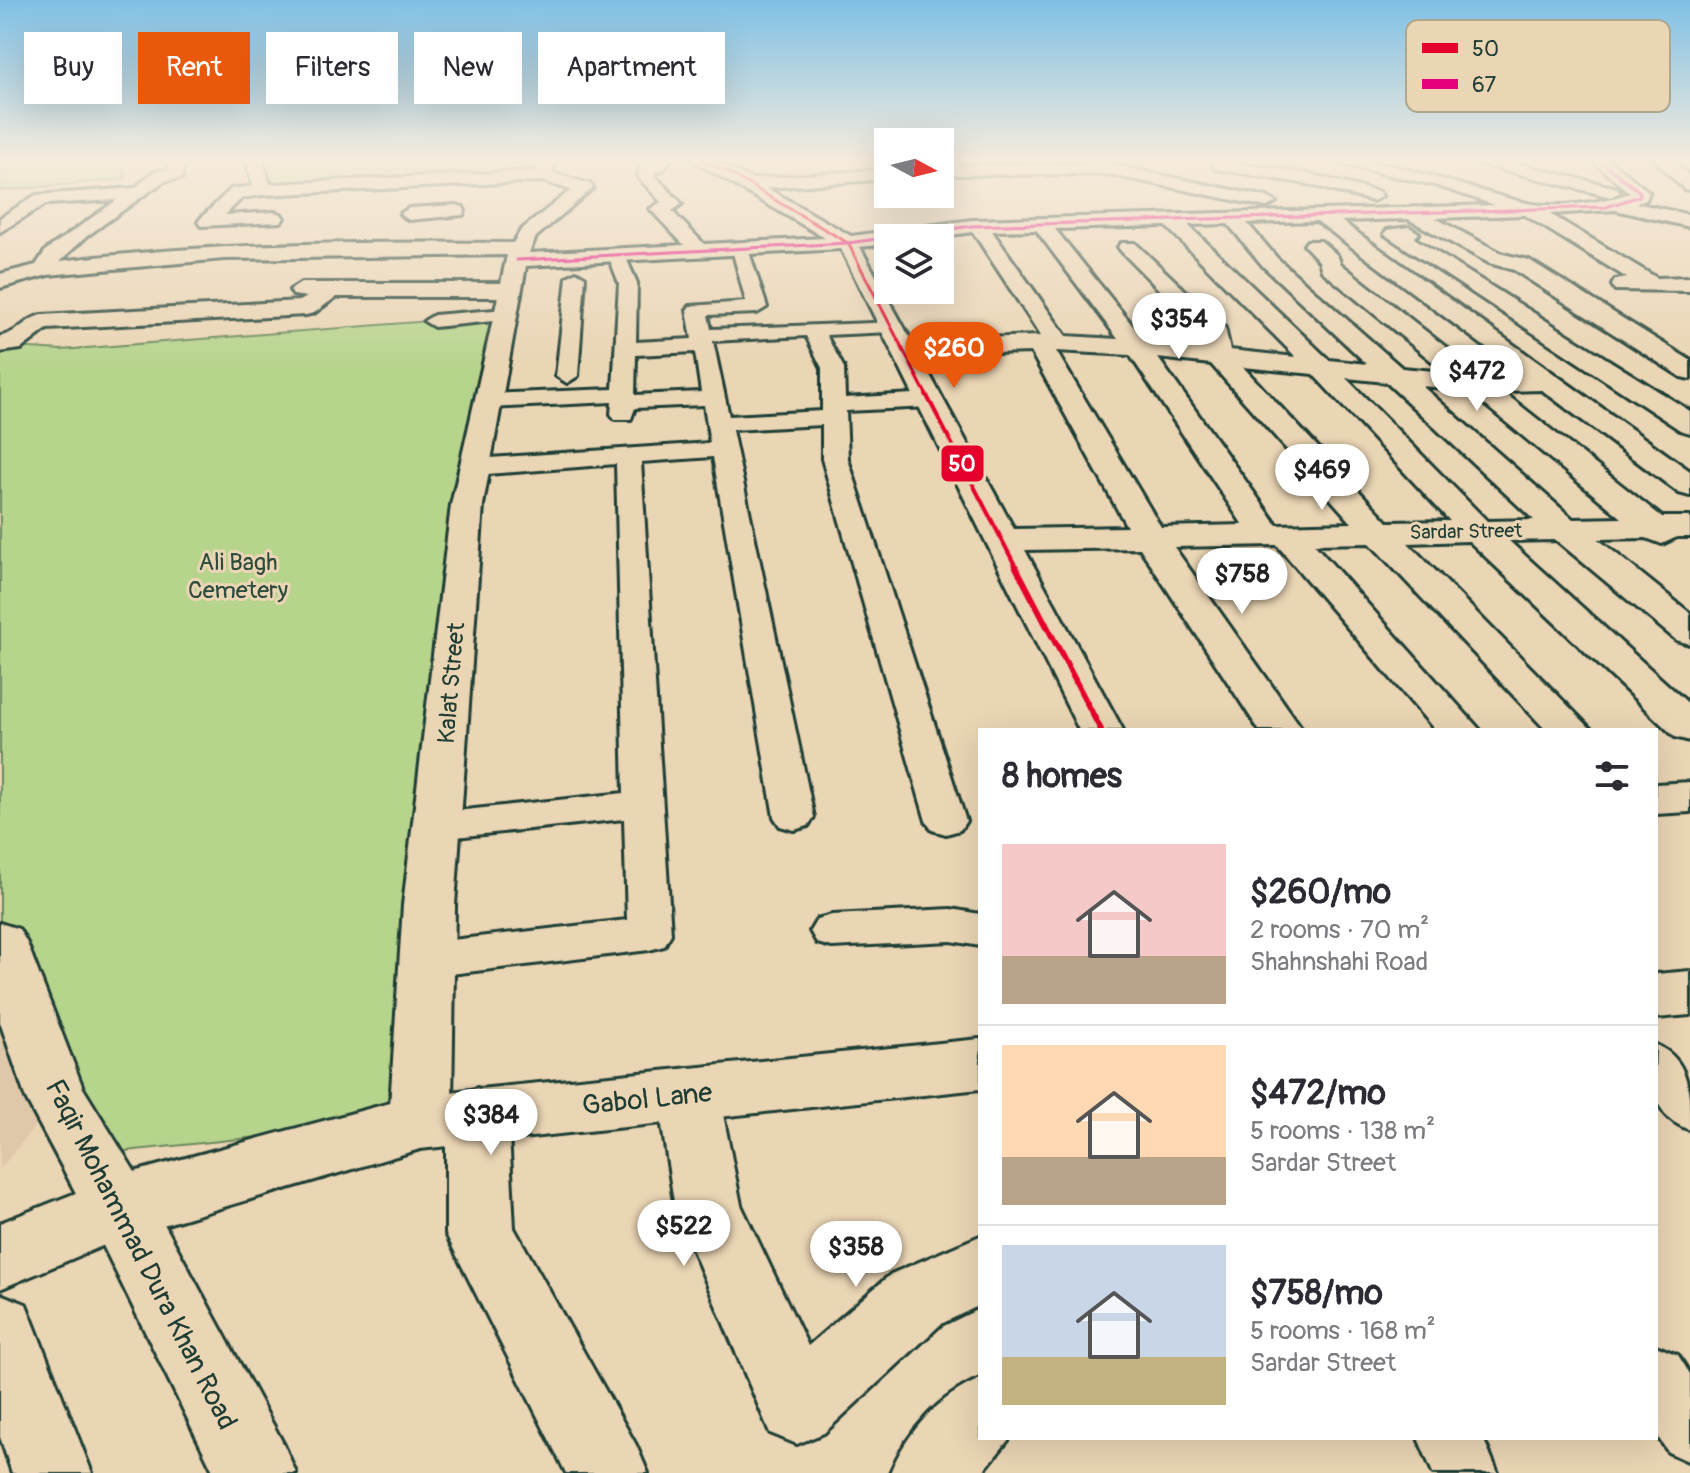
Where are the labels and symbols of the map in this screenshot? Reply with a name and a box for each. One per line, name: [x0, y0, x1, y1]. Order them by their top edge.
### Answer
legend: [1406, 20, 1670, 112]
text: 50: [1472, 35, 1499, 63]
text: 67: [1472, 71, 1497, 99]
north arrow: [874, 128, 954, 208]
pin: $354: [1132, 293, 1226, 361]
pin: $260: [907, 322, 1001, 390]
pin: $472: [1430, 345, 1524, 413]
line badge: 50: [940, 444, 985, 483]
pin: $469: [1275, 444, 1369, 512]
text: 50: [949, 450, 975, 478]
street label: Sardar Street: [1410, 518, 1523, 545]
park label: Ali Bagh Cemetery: [188, 548, 288, 605]
pin: $758: [1195, 548, 1289, 616]
street label: Kalat Street: [432, 621, 471, 745]
street label: Faqir Mohammad Dura Khan Road: [37, 1074, 244, 1436]
street label: Gabol Lane: [580, 1075, 714, 1124]
pin: $384: [444, 1089, 538, 1157]
pin: $522: [637, 1200, 731, 1268]
pin: $358: [809, 1221, 903, 1289]

